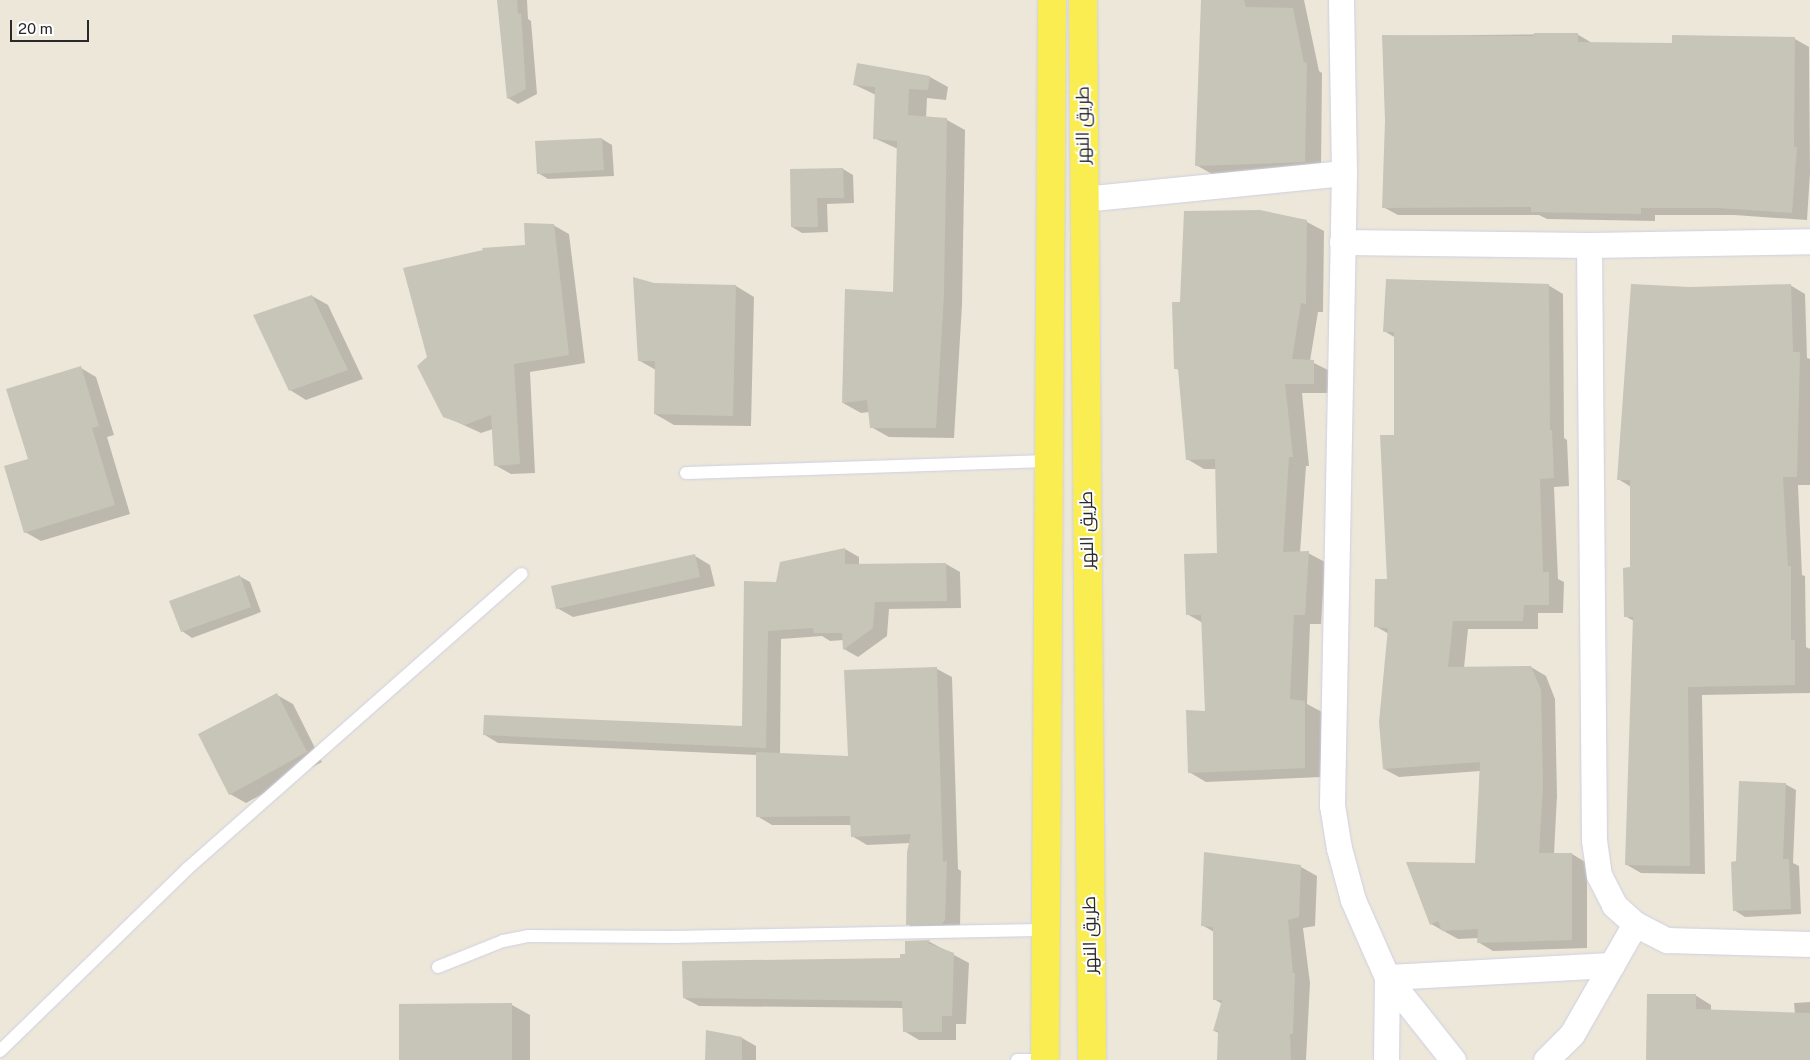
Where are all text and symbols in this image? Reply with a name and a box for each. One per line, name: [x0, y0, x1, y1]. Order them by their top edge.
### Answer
scale bar: [12, 10, 91, 42]
text: 20 m: [18, 20, 53, 37]
street label: طريق النهر: [1072, 86, 1094, 164]
street label: طريق النهر: [1076, 491, 1098, 569]
street label: طريق النهر: [1079, 896, 1101, 974]

